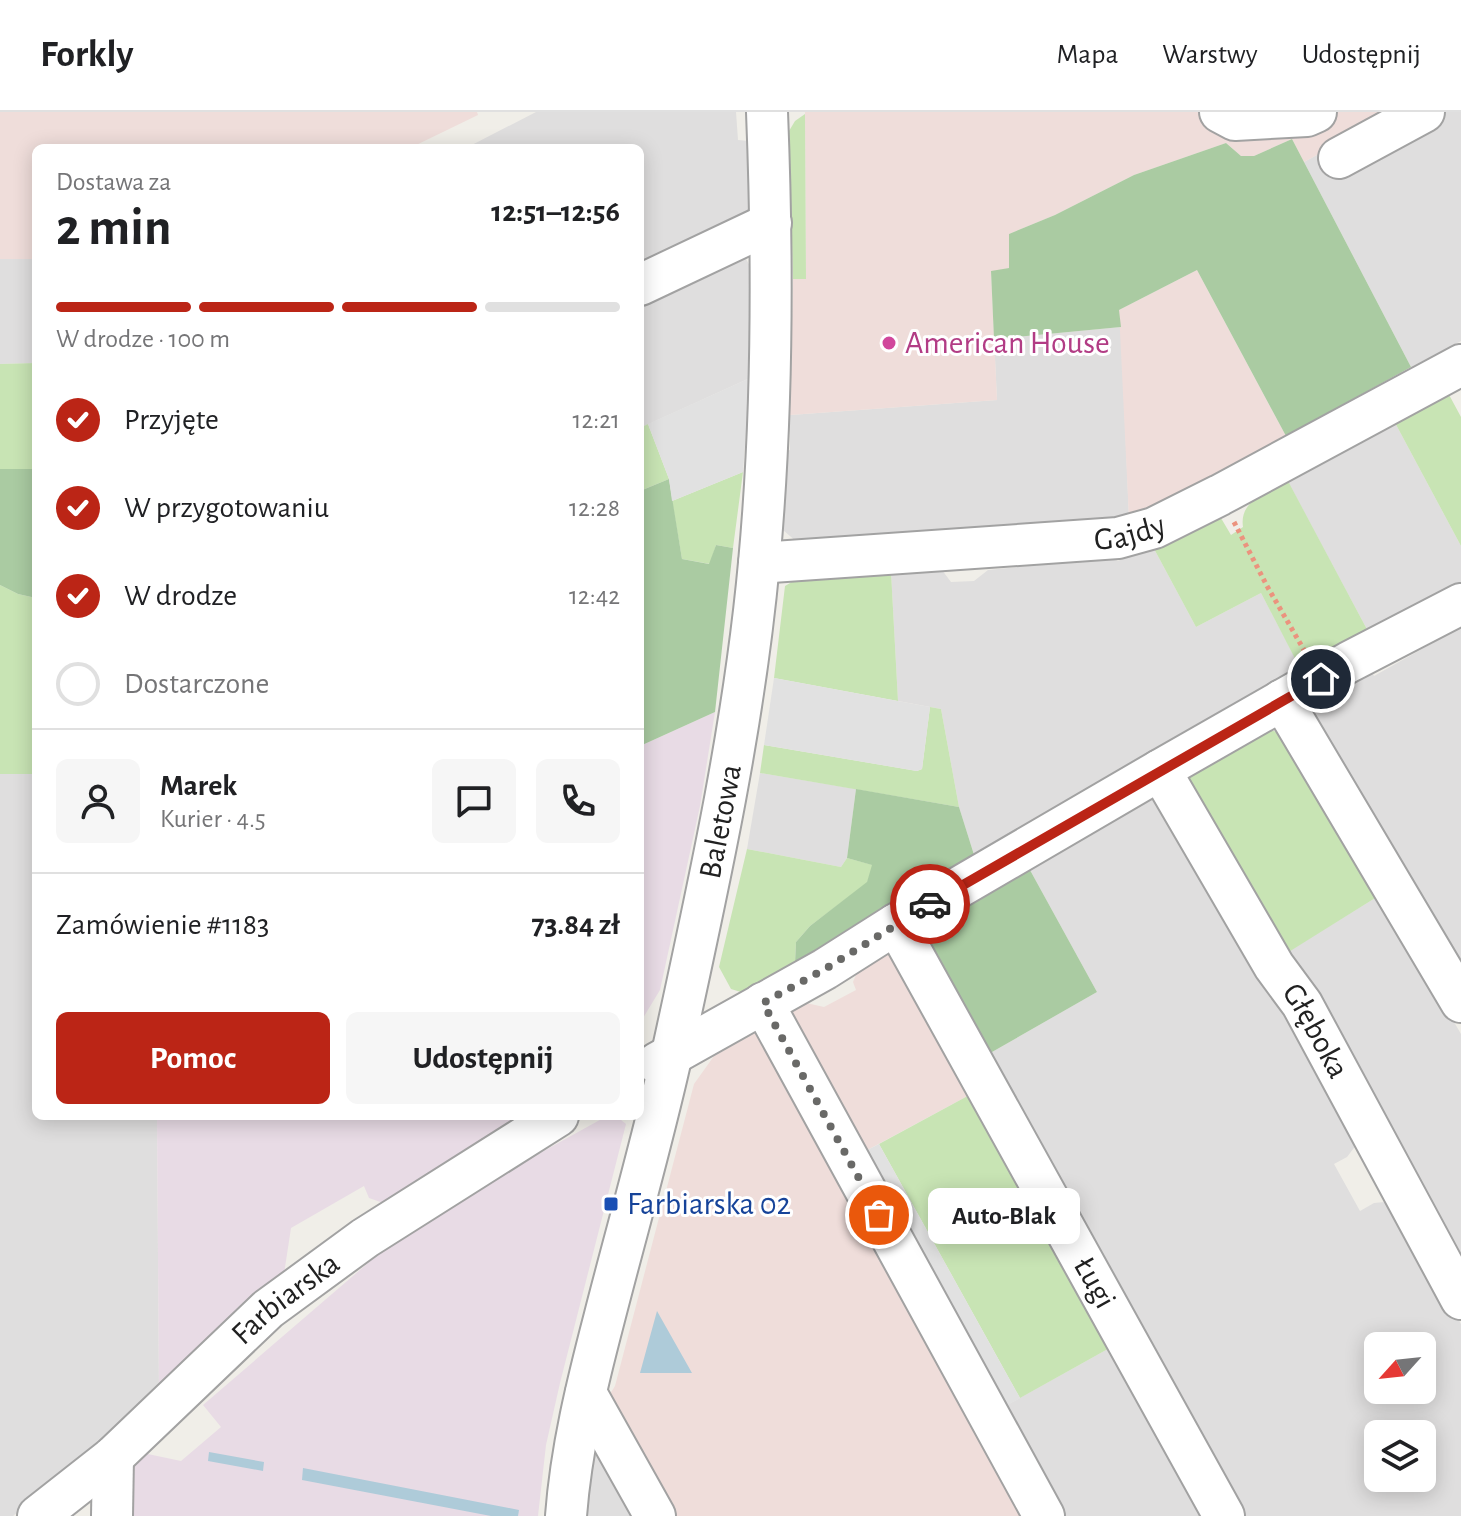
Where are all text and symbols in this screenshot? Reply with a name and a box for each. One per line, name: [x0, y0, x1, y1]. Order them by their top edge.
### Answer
text: Forkly: [40, 36, 134, 74]
text: Mapa: [1056, 41, 1118, 69]
text: Warstwy: [1162, 41, 1258, 69]
text: Udostępnij: [1302, 41, 1421, 69]
text: Dostawa za: [56, 169, 171, 195]
text: 12:51–12:56: [491, 197, 620, 227]
text: 2 min: [56, 202, 171, 254]
text: W drodze · 100 m: [56, 326, 230, 352]
place label: American House: [905, 327, 1110, 359]
marker: American House: [880, 334, 898, 352]
icon: check: [56, 398, 100, 442]
text: Przyjęte: [124, 405, 219, 435]
text: 12:21: [572, 407, 620, 433]
icon: check: [56, 486, 100, 530]
text: W przygotowaniu: [124, 493, 329, 523]
text: 12:28: [569, 495, 620, 521]
street label: Gajdy: [1093, 509, 1171, 556]
icon: check: [56, 574, 100, 618]
text: W drodze: [124, 581, 237, 611]
text: 12:42: [569, 583, 620, 609]
pin: [1287, 645, 1355, 713]
icon: home: [1299, 657, 1343, 701]
text: Dostarczone: [124, 669, 269, 699]
button: person: [56, 759, 140, 843]
button: chat: [432, 759, 516, 843]
button: phone: [536, 759, 620, 843]
street label: Baletowa: [694, 762, 747, 881]
text: Marek: [160, 771, 237, 801]
text: Kurier · 4.5: [160, 806, 266, 832]
courier: [890, 864, 970, 944]
icon: car: [908, 882, 952, 926]
text: Zamówienie #1183: [56, 910, 269, 940]
text: 73.84 zł: [531, 910, 620, 940]
street label: Głęboka: [1276, 977, 1355, 1083]
button: Pomoc: [56, 1012, 330, 1104]
button: Udostępnij: [346, 1012, 620, 1104]
pin: [845, 1181, 913, 1249]
callout: Auto-Blak: [927, 1187, 1079, 1243]
place label: Farbiarska 02: [627, 1188, 791, 1220]
icon: bag: [857, 1193, 901, 1237]
marker: Farbiarska 02: [602, 1195, 620, 1213]
text: Auto-Blak: [952, 1203, 1056, 1229]
street label: Farbiarska: [226, 1246, 345, 1351]
street label: Ługi: [1068, 1252, 1122, 1314]
north arrow: [1364, 1332, 1436, 1404]
map controls: [1364, 1332, 1436, 1492]
button: layers: [1364, 1420, 1436, 1492]

